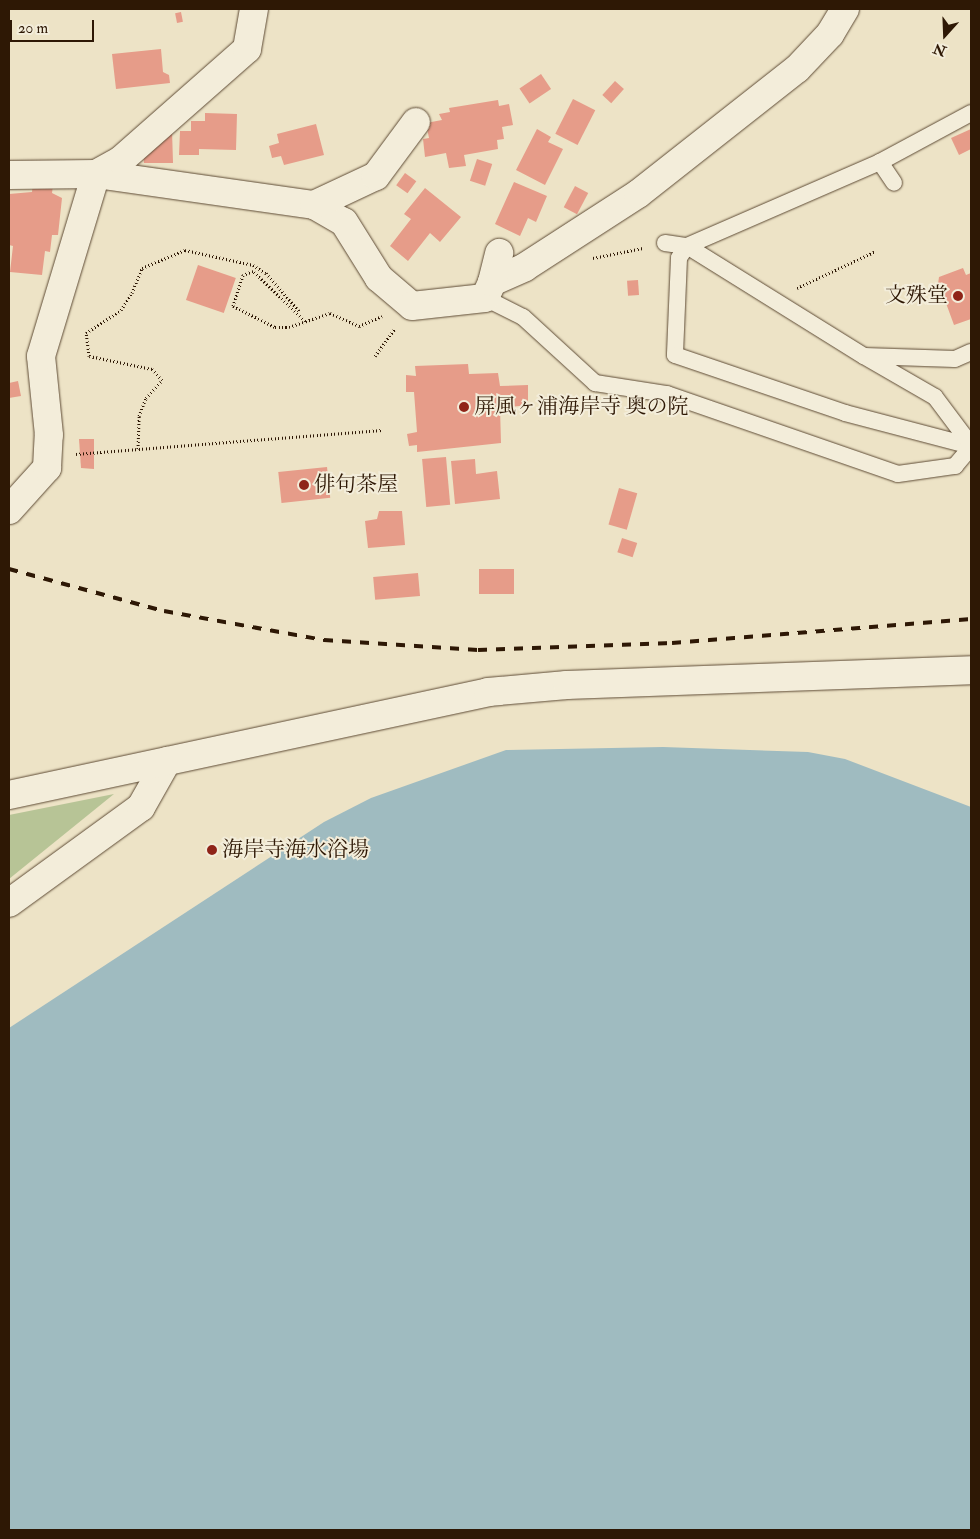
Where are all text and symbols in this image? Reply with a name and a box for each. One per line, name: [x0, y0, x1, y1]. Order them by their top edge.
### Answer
scale bar: [12, 10, 96, 42]
north arrow: [920, 10, 970, 60]
text: 20 m: [18, 19, 48, 38]
text: N: [931, 39, 949, 60]
place label: 文殊堂: [885, 283, 948, 309]
marker: 文殊堂: [952, 290, 964, 302]
place label: 屏風ヶ浦海岸寺 奥の院: [474, 394, 688, 420]
marker: 屏風ヶ浦海岸寺 奥の院: [458, 401, 470, 413]
place label: 俳句茶屋: [314, 472, 398, 498]
marker: 俳句茶屋: [298, 479, 310, 491]
place label: 海岸寺海水浴場: [222, 837, 369, 863]
marker: 海岸寺海水浴場: [206, 844, 218, 856]

